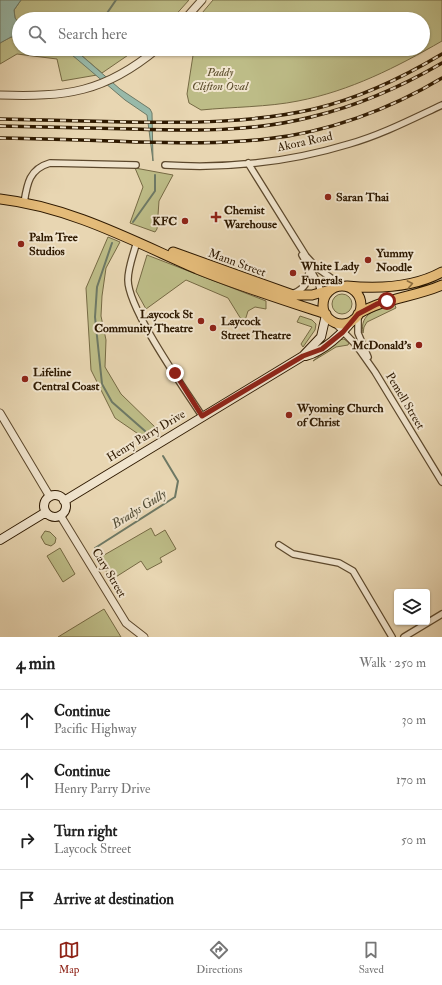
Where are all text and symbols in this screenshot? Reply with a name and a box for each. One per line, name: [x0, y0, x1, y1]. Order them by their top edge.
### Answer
search box: [12, 12, 430, 56]
icon: search: [26, 23, 48, 45]
text: Search here: [58, 25, 127, 44]
park label: Paddy Clifton Oval: [192, 65, 249, 94]
street label: Akora Road: [275, 129, 334, 155]
place label: Saran Thai: [336, 190, 390, 205]
marker: Saran Thai: [323, 192, 333, 202]
place label: Chemist Warehouse: [223, 203, 278, 232]
marker: Chemist Warehouse: [211, 212, 221, 222]
place label: KFC: [152, 214, 177, 229]
marker: KFC: [180, 216, 190, 226]
place label: Palm Tree Studios: [29, 230, 79, 259]
marker: Palm Tree Studios: [16, 239, 26, 249]
street label: Mann Street: [206, 246, 268, 280]
place label: Yummy Noodle: [375, 246, 414, 275]
marker: Yummy Noodle: [363, 255, 373, 265]
place label: White Lady Funerals: [300, 259, 360, 288]
marker: White Lady Funerals: [288, 268, 298, 278]
one-way arrow: [407, 280, 413, 288]
route start: [378, 292, 396, 310]
place label: Laycock St Community Theatre: [94, 307, 194, 336]
place label: Laycock Street Theatre: [221, 314, 292, 343]
marker: Laycock St Community Theatre: [196, 316, 206, 326]
marker: Laycock Street Theatre: [208, 323, 218, 333]
place label: McDonald's: [351, 338, 411, 353]
marker: McDonald's: [414, 340, 424, 350]
route end: [166, 364, 184, 382]
place label: Lifeline Central Coast: [33, 365, 99, 394]
street label: Pemell Street: [382, 370, 428, 432]
marker: Lifeline Central Coast: [20, 374, 30, 384]
place label: Wyoming Church of Christ: [296, 401, 384, 430]
street label: Henry Parry Drive: [104, 407, 188, 465]
marker: Wyoming Church of Christ: [284, 410, 294, 420]
water label: Bradys Gully: [108, 486, 170, 533]
street label: Cary Street: [88, 546, 130, 600]
map controls: [394, 589, 430, 625]
button: layers: [394, 589, 430, 625]
text: 4 min: [16, 653, 55, 674]
text: Walk · 250 m: [359, 655, 426, 671]
text: Continue: [54, 702, 110, 721]
icon: ahead: [16, 709, 38, 731]
text: 30 m: [402, 712, 426, 728]
text: Pacific Highway: [54, 721, 137, 737]
text: Continue: [54, 762, 110, 781]
icon: ahead: [16, 769, 38, 791]
text: 170 m: [396, 772, 426, 788]
text: Henry Parry Drive: [54, 781, 151, 797]
text: Turn right: [54, 822, 117, 841]
icon: right: [16, 829, 38, 851]
text: 50 m: [401, 832, 426, 848]
text: Laycock Street: [54, 841, 131, 857]
icon: arrive: [16, 889, 38, 911]
text: Arrive at destination: [54, 890, 174, 909]
tab: Map: [58, 939, 80, 976]
tab: Directions: [196, 939, 243, 976]
tab: Saved: [359, 939, 384, 976]

